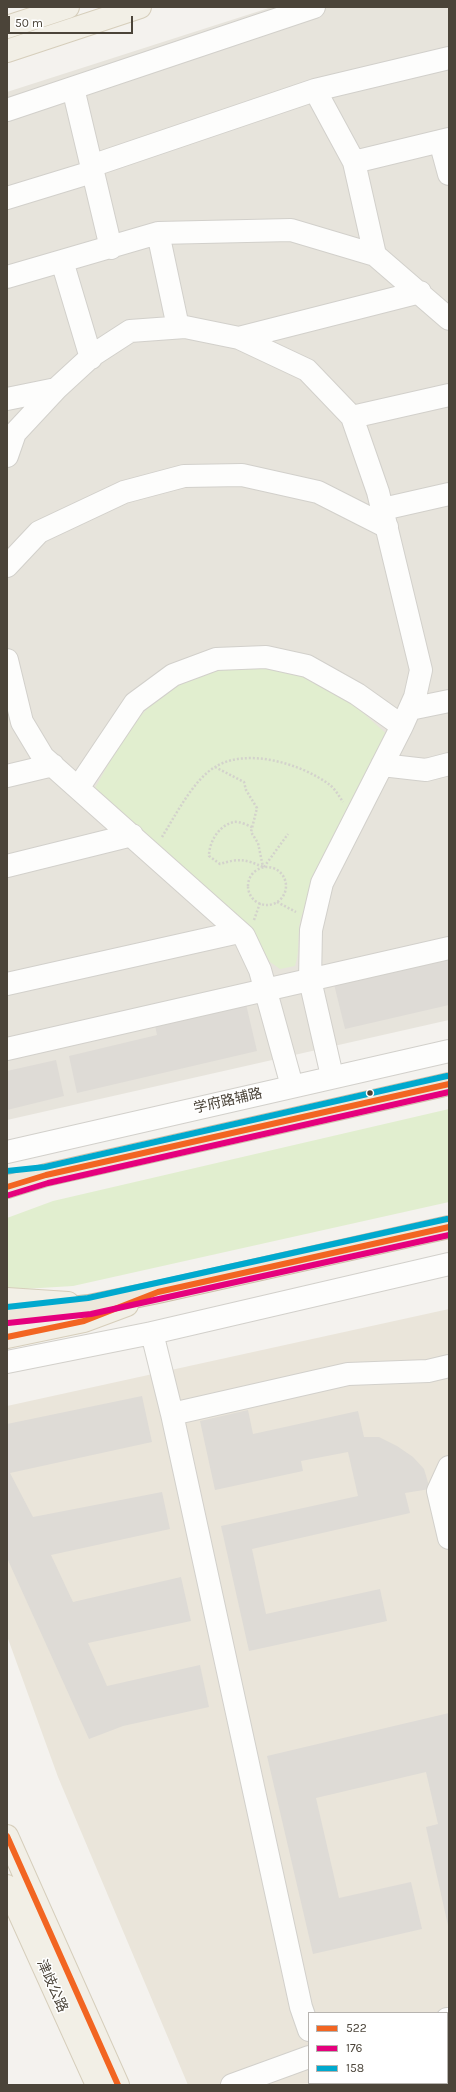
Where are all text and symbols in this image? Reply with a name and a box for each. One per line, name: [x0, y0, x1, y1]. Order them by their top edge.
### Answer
scale bar: [10, 8, 135, 34]
text: 50 m: [15, 16, 43, 30]
street label: 学府路辅路: [192, 1085, 264, 1117]
unlabelled marker: [365, 1088, 375, 1098]
street label: 津歧公路: [33, 1957, 71, 2015]
legend: [308, 2012, 448, 2084]
text: 522: [346, 2021, 367, 2035]
text: 176: [346, 2041, 362, 2055]
text: 158: [346, 2061, 364, 2075]

